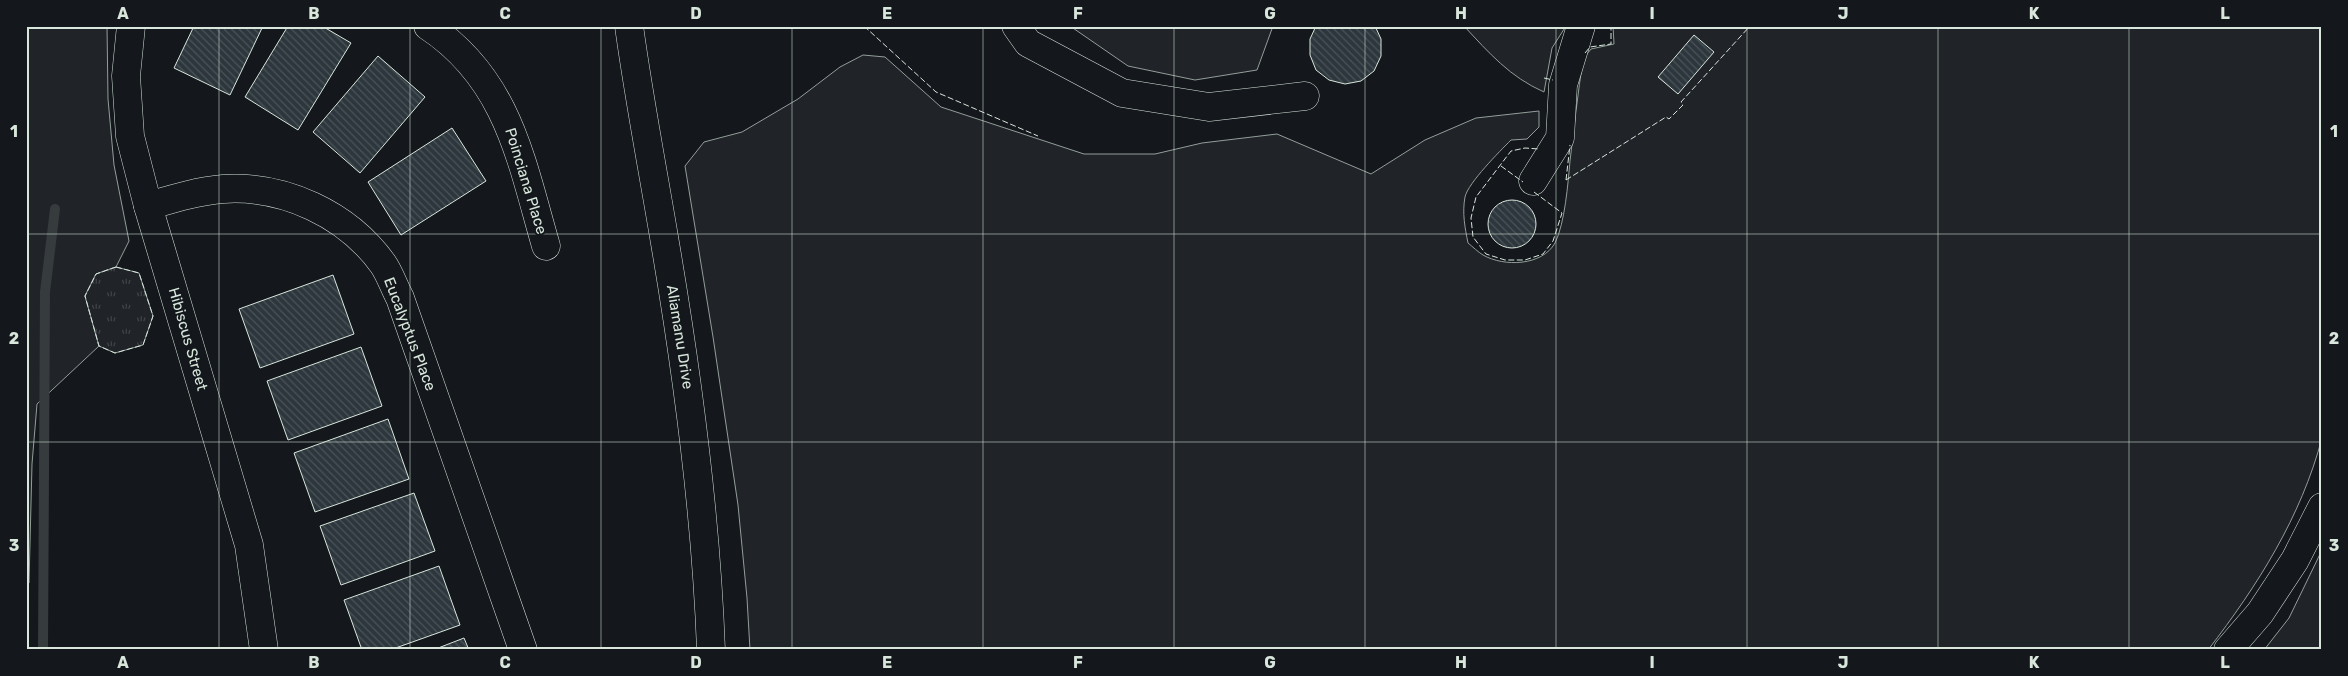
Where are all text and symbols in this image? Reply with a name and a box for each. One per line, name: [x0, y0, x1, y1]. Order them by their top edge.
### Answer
text: A: [117, 4, 129, 23]
text: B: [308, 4, 320, 23]
text: C: [499, 4, 511, 23]
text: D: [690, 4, 702, 23]
text: E: [882, 4, 892, 23]
text: F: [1073, 4, 1083, 23]
text: G: [1264, 4, 1276, 23]
text: H: [1455, 4, 1467, 23]
text: I: [1649, 4, 1655, 23]
text: J: [1838, 4, 1848, 23]
text: K: [2029, 4, 2040, 23]
text: L: [2220, 4, 2230, 23]
text: 1: [10, 122, 18, 141]
text: 1: [2330, 122, 2338, 141]
street label: Poinciana Place: [501, 126, 551, 236]
street label: Eucalyptus Place: [380, 275, 440, 393]
street label: Aliamanu Drive: [663, 284, 697, 390]
street label: Hibiscus Street: [165, 285, 211, 393]
text: 2: [9, 329, 19, 348]
text: 2: [2329, 329, 2339, 348]
text: 3: [9, 536, 19, 555]
text: 3: [2329, 536, 2339, 555]
text: A: [117, 653, 129, 672]
text: B: [308, 653, 320, 672]
text: C: [499, 653, 511, 672]
text: D: [690, 653, 702, 672]
text: E: [882, 653, 892, 672]
text: F: [1073, 653, 1083, 672]
text: G: [1264, 653, 1276, 672]
text: H: [1455, 653, 1467, 672]
text: I: [1649, 653, 1655, 672]
text: J: [1838, 653, 1848, 672]
text: K: [2029, 653, 2040, 672]
text: L: [2220, 653, 2230, 672]

